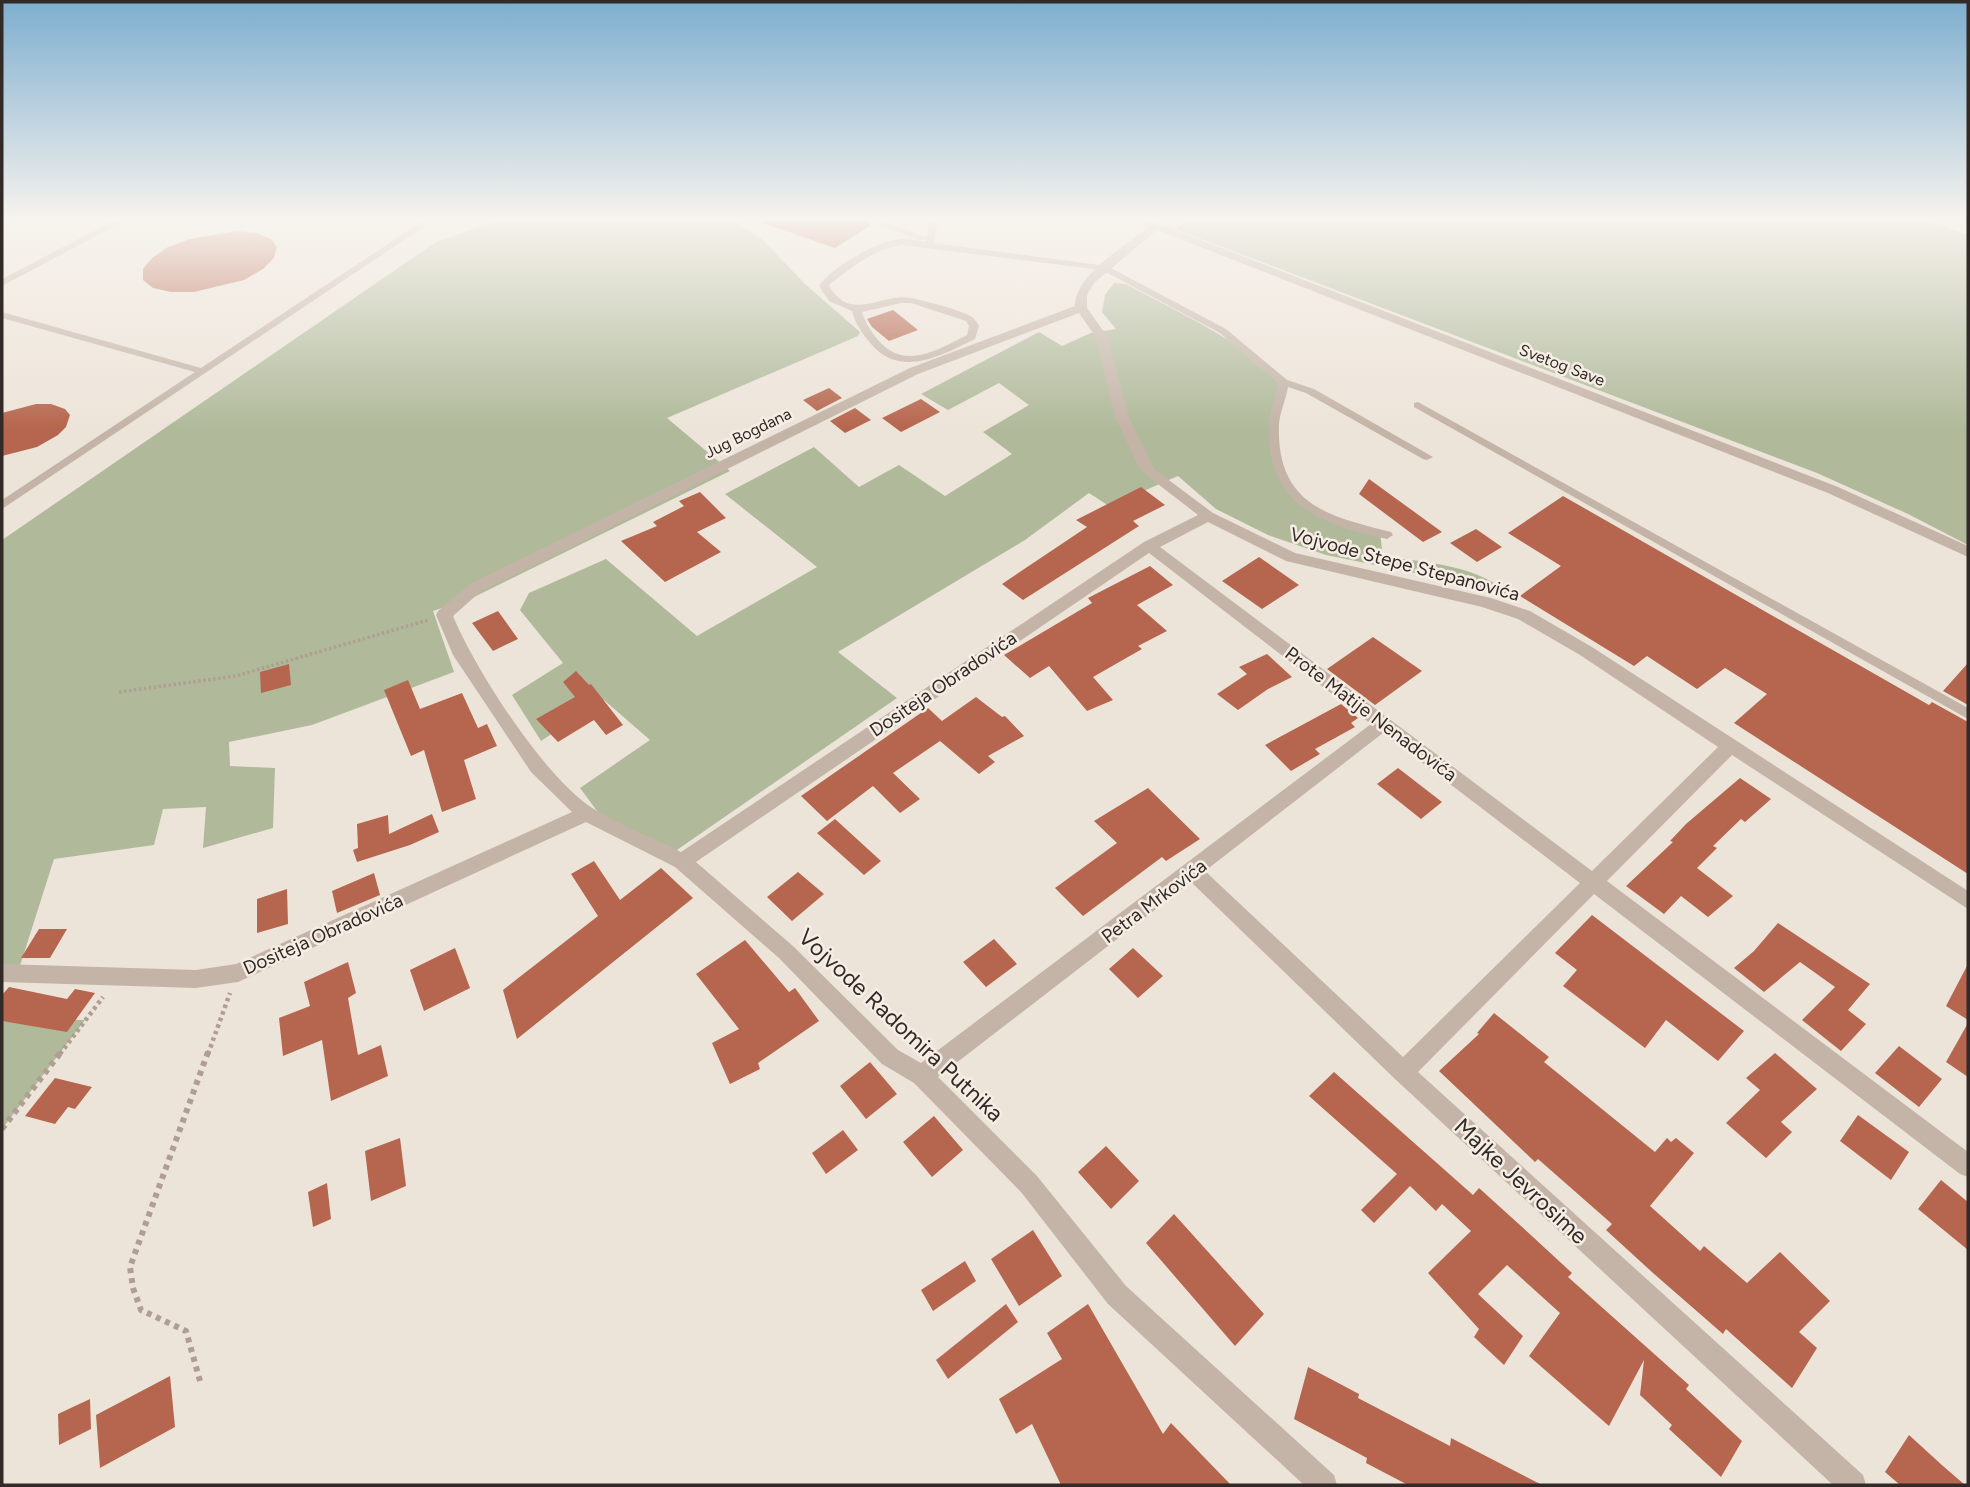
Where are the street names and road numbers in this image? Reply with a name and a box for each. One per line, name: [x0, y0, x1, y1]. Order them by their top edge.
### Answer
street label: Svetog Save: [1517, 340, 1608, 390]
street label: Jug Bogdana: [702, 404, 794, 462]
street label: Vojvode Stepe Stepanovića: [1288, 522, 1522, 606]
street label: Dositeja Obradovića: [865, 626, 1021, 742]
street label: Prote Matije Nenadovića: [1280, 642, 1462, 786]
street label: Petra Mrkovića: [1097, 854, 1211, 948]
street label: Dositeja Obradovića: [240, 888, 406, 980]
street label: Vojvode Radomira Putnika: [793, 923, 1009, 1127]
street label: Majke Jevrosime: [1449, 1112, 1593, 1250]

